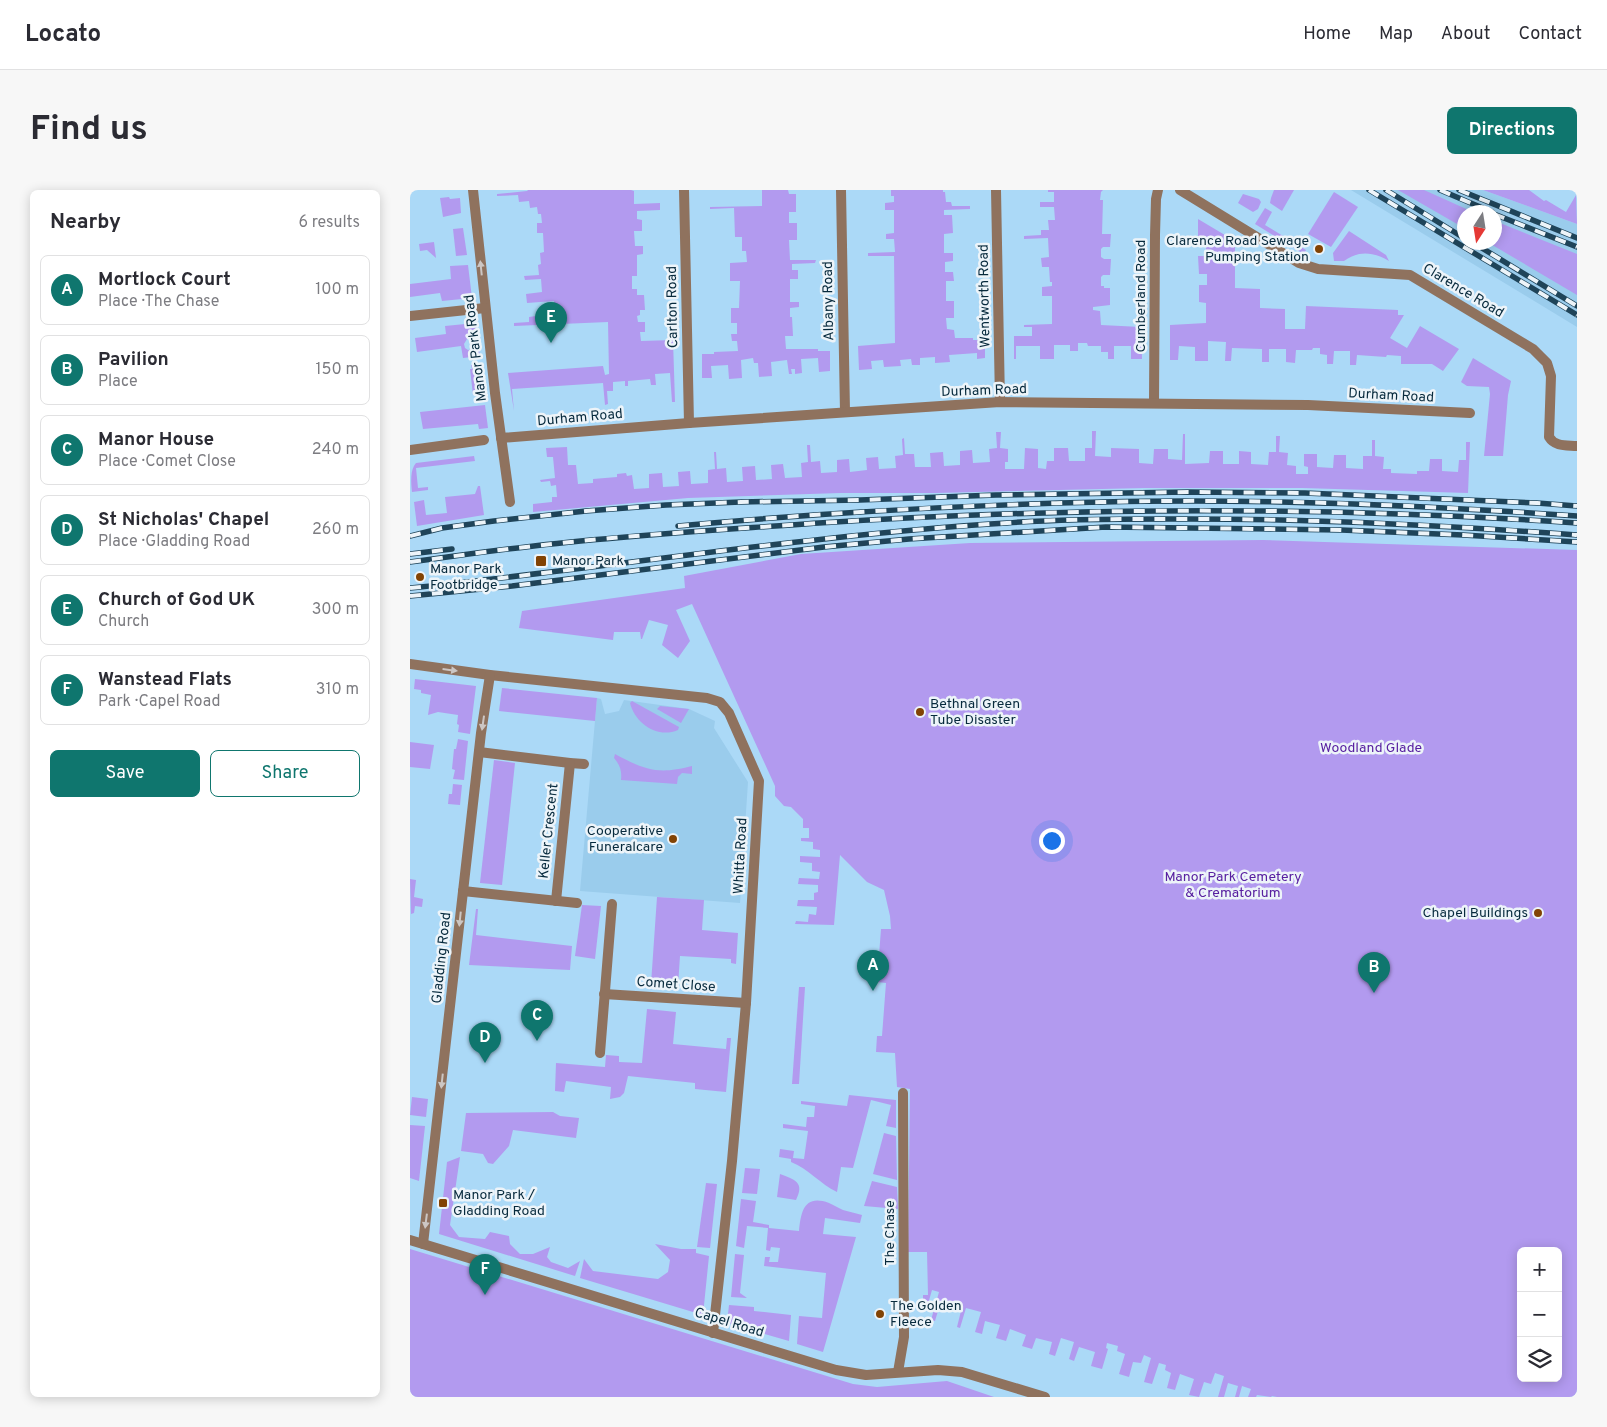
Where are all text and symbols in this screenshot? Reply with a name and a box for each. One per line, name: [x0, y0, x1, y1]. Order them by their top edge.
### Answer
text: Locato: [25, 20, 101, 50]
text: Home: [1303, 23, 1351, 46]
text: Map: [1379, 23, 1413, 46]
text: About: [1441, 23, 1490, 46]
text: Contact: [1518, 23, 1582, 46]
button: Directions: [1447, 107, 1577, 154]
text: Find us: [30, 108, 148, 152]
north arrow: [1457, 205, 1502, 250]
text: Nearby: [50, 209, 121, 236]
text: 6 results: [298, 213, 360, 233]
place label: Clarence Road Sewage Pumping Station: [1166, 233, 1309, 266]
street label: Cumberland Road: [1133, 240, 1150, 352]
marker: Clarence Road Sewage Pumping Station: [1313, 243, 1325, 255]
street label: Wentworth Road: [976, 244, 994, 348]
one-way arrow: [477, 260, 485, 276]
street label: Clarence Road: [1419, 260, 1507, 322]
street label: Albany Road: [820, 261, 838, 341]
street label: Carlton Road: [664, 266, 682, 348]
text: Mortlock Court: [98, 268, 231, 292]
text: A: [61, 280, 73, 300]
text: 100 m: [315, 280, 359, 300]
text: Place · The Chase: [98, 292, 219, 312]
street label: Manor Park Road: [461, 294, 491, 402]
pin: E: [535, 302, 567, 343]
text: Pavilion: [98, 348, 169, 372]
text: B: [61, 360, 73, 380]
text: 150 m: [316, 360, 359, 380]
text: Place: [98, 372, 138, 392]
street label: Durham Road: [941, 381, 1027, 401]
street label: Durham Road: [1348, 385, 1434, 407]
street label: Durham Road: [536, 406, 624, 430]
text: Manor House: [98, 428, 214, 452]
text: C: [62, 440, 72, 460]
text: 240 m: [312, 440, 359, 460]
text: Place · Comet Close: [98, 452, 236, 472]
text: St Nicholas' Chapel: [98, 508, 269, 532]
text: D: [61, 520, 73, 540]
text: 260 m: [312, 520, 359, 540]
text: Place · Gladding Road: [98, 532, 250, 552]
place label: Manor Park: [552, 553, 624, 570]
marker: Manor Park: [534, 554, 548, 568]
place label: Manor Park Footbridge: [430, 561, 502, 594]
marker: Manor Park Footbridge: [414, 571, 426, 583]
text: Church of God UK: [98, 588, 255, 612]
text: E: [62, 600, 72, 620]
text: 300 m: [312, 600, 359, 620]
text: Church: [98, 612, 149, 632]
one-way arrow: [442, 666, 458, 674]
text: Wanstead Flats: [98, 668, 232, 692]
text: F: [62, 680, 72, 700]
text: 310 m: [316, 680, 359, 700]
text: Park · Capel Road: [98, 692, 220, 712]
place label: Bethnal Green Tube Disaster: [930, 696, 1020, 729]
marker: Bethnal Green Tube Disaster: [914, 706, 926, 718]
one-way arrow: [479, 715, 487, 731]
park label: Woodland Glade: [1320, 740, 1422, 757]
button: Save: [50, 750, 200, 797]
button: Share: [210, 750, 360, 797]
street label: Keller Crescent: [536, 782, 562, 880]
street label: Whitta Road: [731, 817, 751, 895]
place label: Cooperative Funeralcare: [587, 823, 663, 856]
your location: [1039, 828, 1065, 854]
marker: Cooperative Funeralcare: [667, 833, 679, 845]
park label: Manor Park Cemetery & Crematorium: [1164, 869, 1302, 902]
place label: Chapel Buildings: [1423, 905, 1528, 922]
marker: Chapel Buildings: [1532, 907, 1544, 919]
street label: Gladding Road: [429, 911, 455, 1005]
one-way arrow: [456, 912, 464, 928]
pin: A: [857, 950, 889, 991]
pin: B: [1358, 952, 1390, 993]
street label: Comet Close: [636, 974, 716, 996]
pin: C: [521, 1000, 553, 1041]
pin: D: [469, 1022, 501, 1063]
one-way arrow: [438, 1073, 446, 1089]
place label: Manor Park / Gladding Road: [453, 1187, 545, 1220]
marker: Manor Park / Gladding Road: [437, 1197, 449, 1209]
street label: The Chase: [882, 1200, 899, 1266]
one-way arrow: [422, 1214, 430, 1230]
map controls: [1517, 1247, 1562, 1382]
button: +: [1517, 1247, 1562, 1292]
pin: F: [469, 1254, 501, 1295]
button: −: [1517, 1292, 1562, 1337]
place label: The Golden Fleece: [890, 1298, 962, 1331]
street label: Capel Road: [692, 1304, 766, 1342]
marker: The Golden Fleece: [874, 1308, 886, 1320]
button: layers: [1517, 1337, 1562, 1382]

